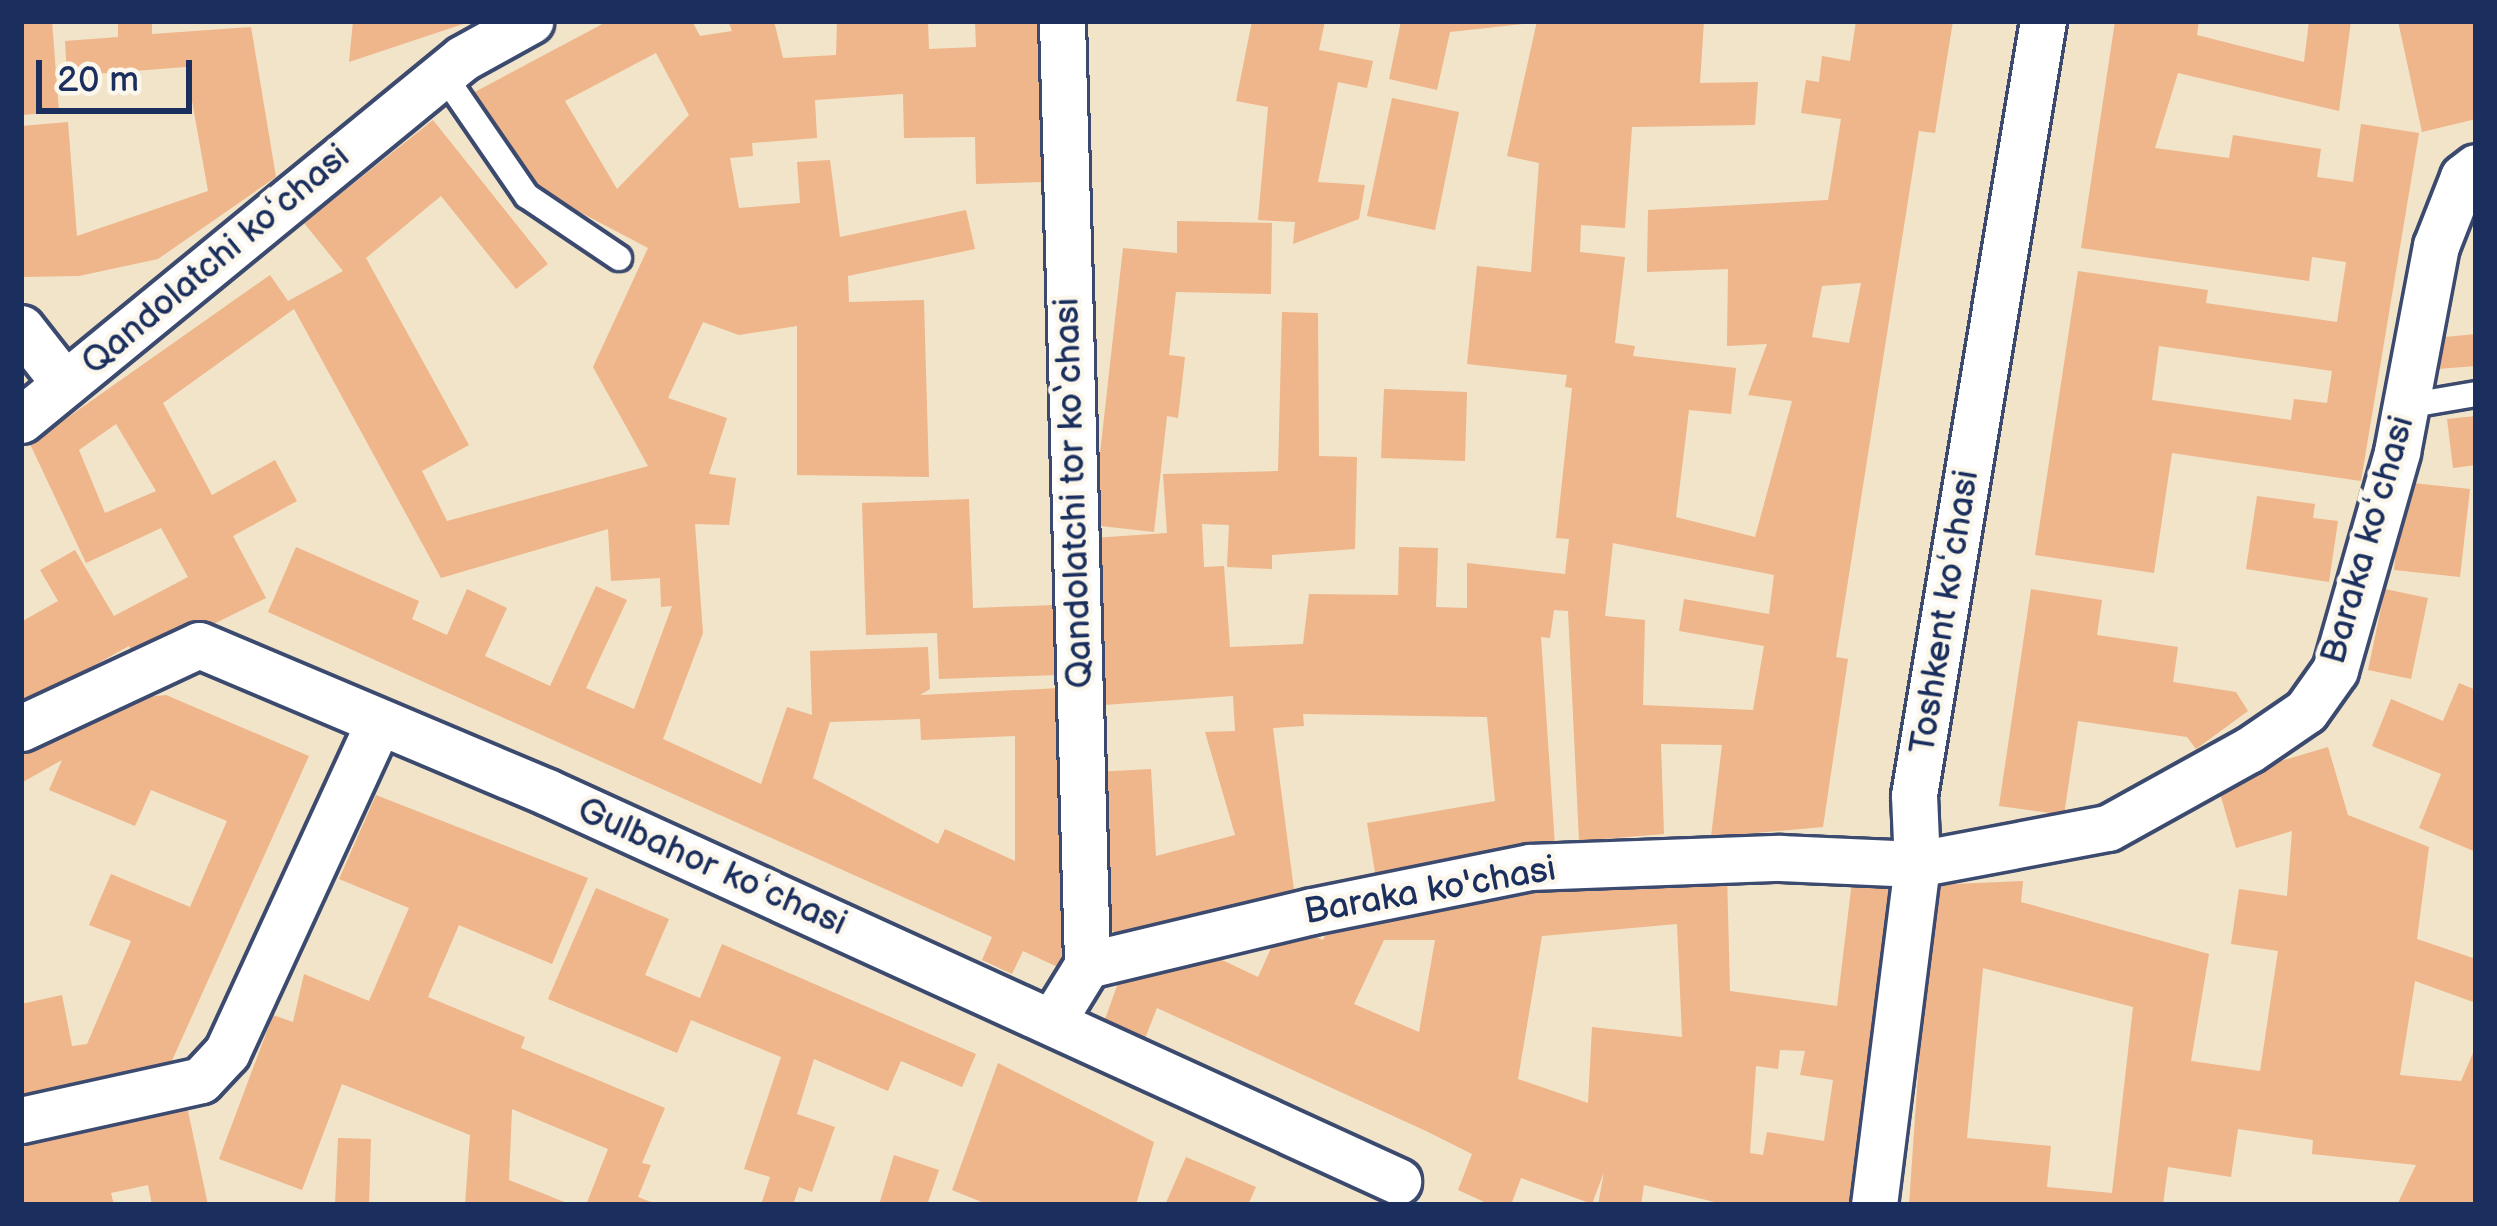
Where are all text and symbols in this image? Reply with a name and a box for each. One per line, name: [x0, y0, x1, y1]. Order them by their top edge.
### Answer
scale bar: [42, 36, 198, 110]
text: 20 m: [57, 59, 139, 102]
street label: Qandolatchi koʻchasi: [73, 135, 359, 385]
street label: Qandolatchi tor ko‘chasi: [1046, 297, 1102, 689]
street label: Baraka koʻchasi: [2312, 411, 2424, 669]
street label: Toshkent koʻchasi: [1901, 467, 1989, 757]
street label: Gulbahor koʻchasi: [571, 788, 853, 946]
street label: Baraka ko'chasi: [1301, 848, 1559, 934]

